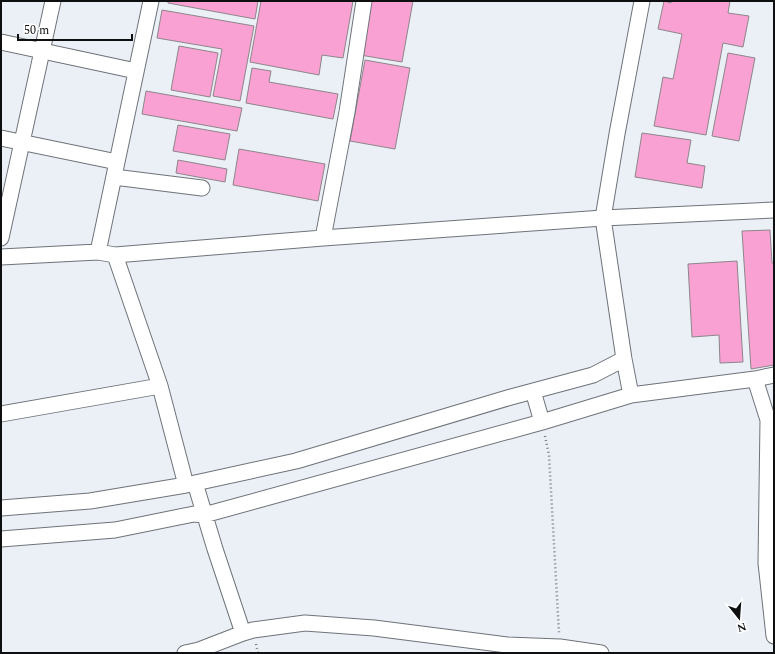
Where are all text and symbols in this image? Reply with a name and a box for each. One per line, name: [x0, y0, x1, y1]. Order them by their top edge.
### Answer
scale bar: [18, 16, 132, 42]
text: 50 m: [24, 21, 49, 40]
north arrow: [719, 598, 759, 638]
text: N: [735, 618, 749, 637]

